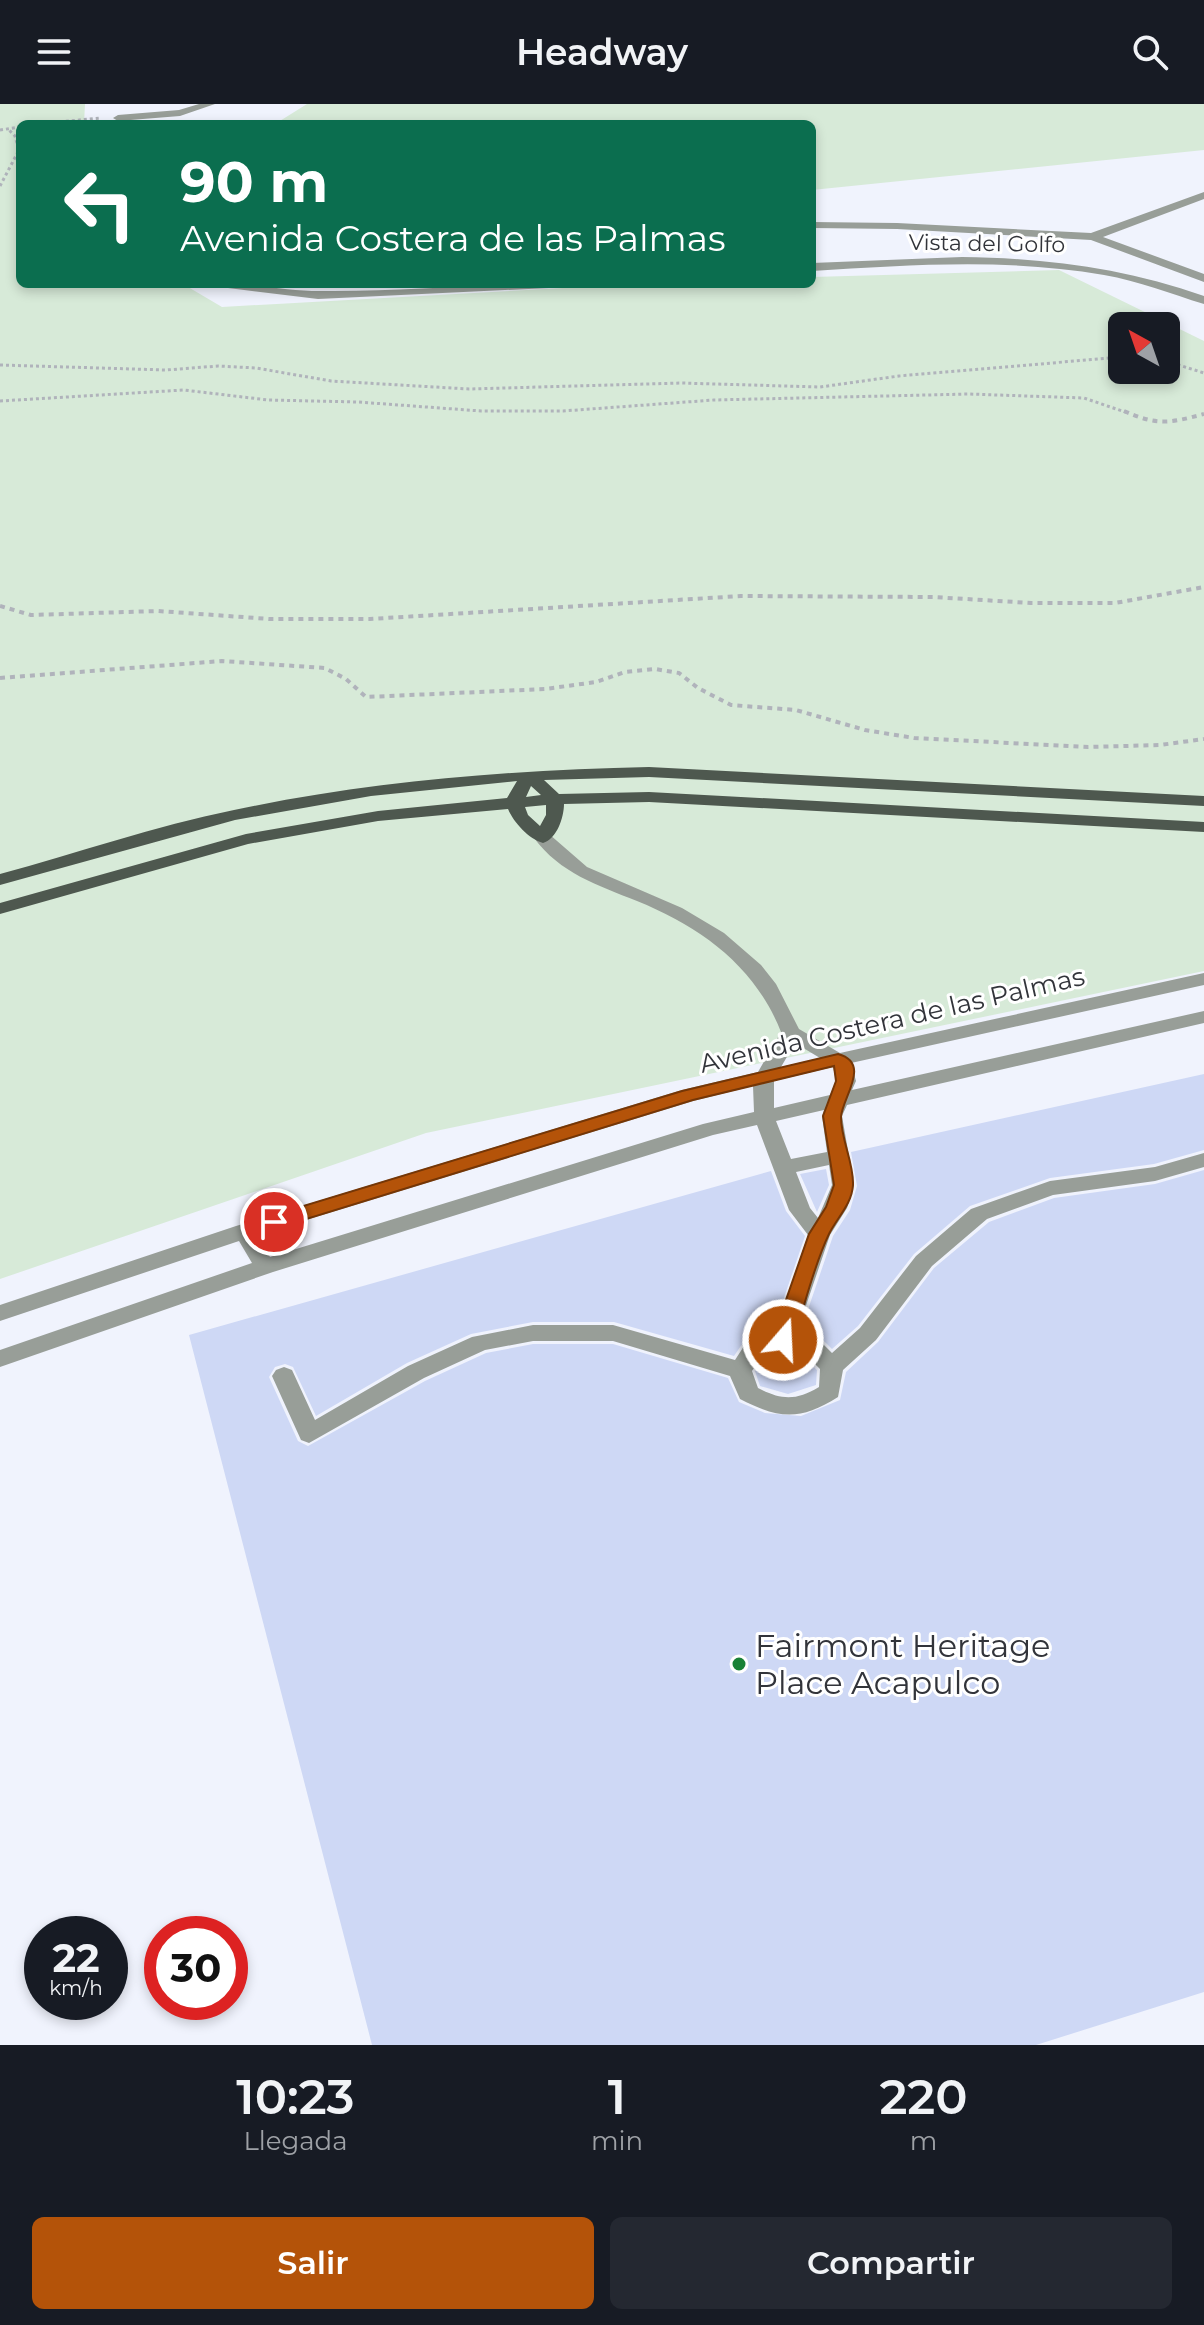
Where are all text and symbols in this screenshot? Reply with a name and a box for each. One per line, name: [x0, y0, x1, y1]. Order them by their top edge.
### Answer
icon: menu: [32, 30, 76, 74]
text: Headway: [516, 30, 688, 74]
icon: search: [1128, 30, 1172, 74]
text: 90 m: [180, 148, 328, 216]
icon: left: [48, 152, 152, 256]
text: Avenida Costera de las Palmas: [180, 216, 726, 260]
street label: Vista del Golfo: [909, 229, 1065, 258]
north arrow: [1108, 312, 1180, 384]
map controls: [1108, 312, 1180, 384]
street label: Avenida Costera de las Palmas: [696, 960, 1088, 1080]
pin: [240, 1188, 308, 1256]
icon: arrive: [252, 1200, 296, 1244]
position arrow: [741, 1298, 825, 1382]
place label: Fairmont Heritage Place Acapulco: [755, 1626, 1050, 1702]
marker: Fairmont Heritage Place Acapulco: [730, 1655, 748, 1673]
speed limit sign: 30: [144, 1916, 248, 2020]
text: 22: [52, 1933, 100, 1982]
text: km/h: [49, 1976, 103, 2000]
text: 10:23: [236, 2068, 355, 2126]
text: 1: [608, 2068, 626, 2126]
text: 220: [879, 2068, 968, 2126]
text: Llegada: [243, 2125, 348, 2157]
text: min: [591, 2125, 643, 2157]
text: m: [910, 2125, 937, 2157]
button: Salir: [32, 2217, 594, 2309]
button: Compartir: [610, 2217, 1172, 2309]

